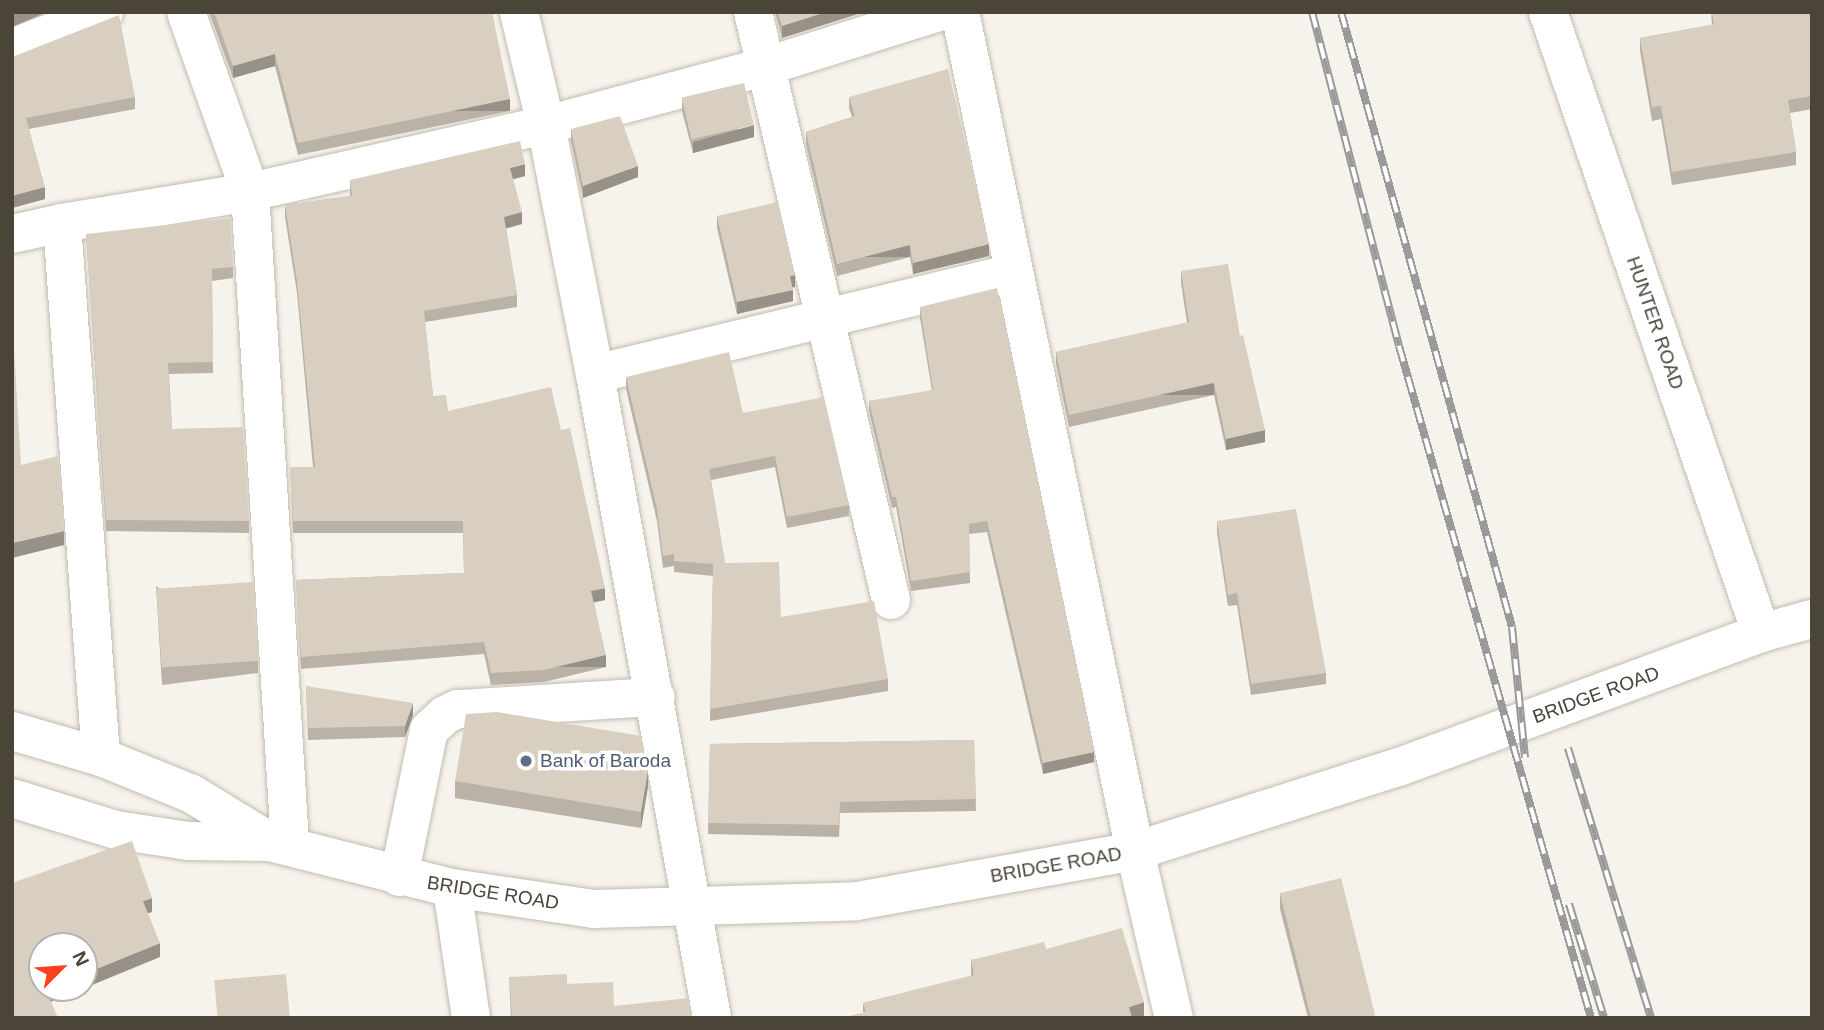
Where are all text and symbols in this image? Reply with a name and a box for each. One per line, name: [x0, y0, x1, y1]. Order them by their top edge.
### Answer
street label: HUNTER ROAD: [1622, 253, 1688, 393]
street label: BRIDGE ROAD: [1530, 662, 1662, 728]
place label: Bank of Baroda: [540, 750, 671, 772]
marker: Bank of Baroda: [518, 753, 534, 769]
street label: BRIDGE ROAD: [989, 842, 1123, 888]
street label: BRIDGE ROAD: [426, 871, 560, 915]
north arrow: [28, 932, 98, 1002]
text: N: [68, 948, 93, 969]

